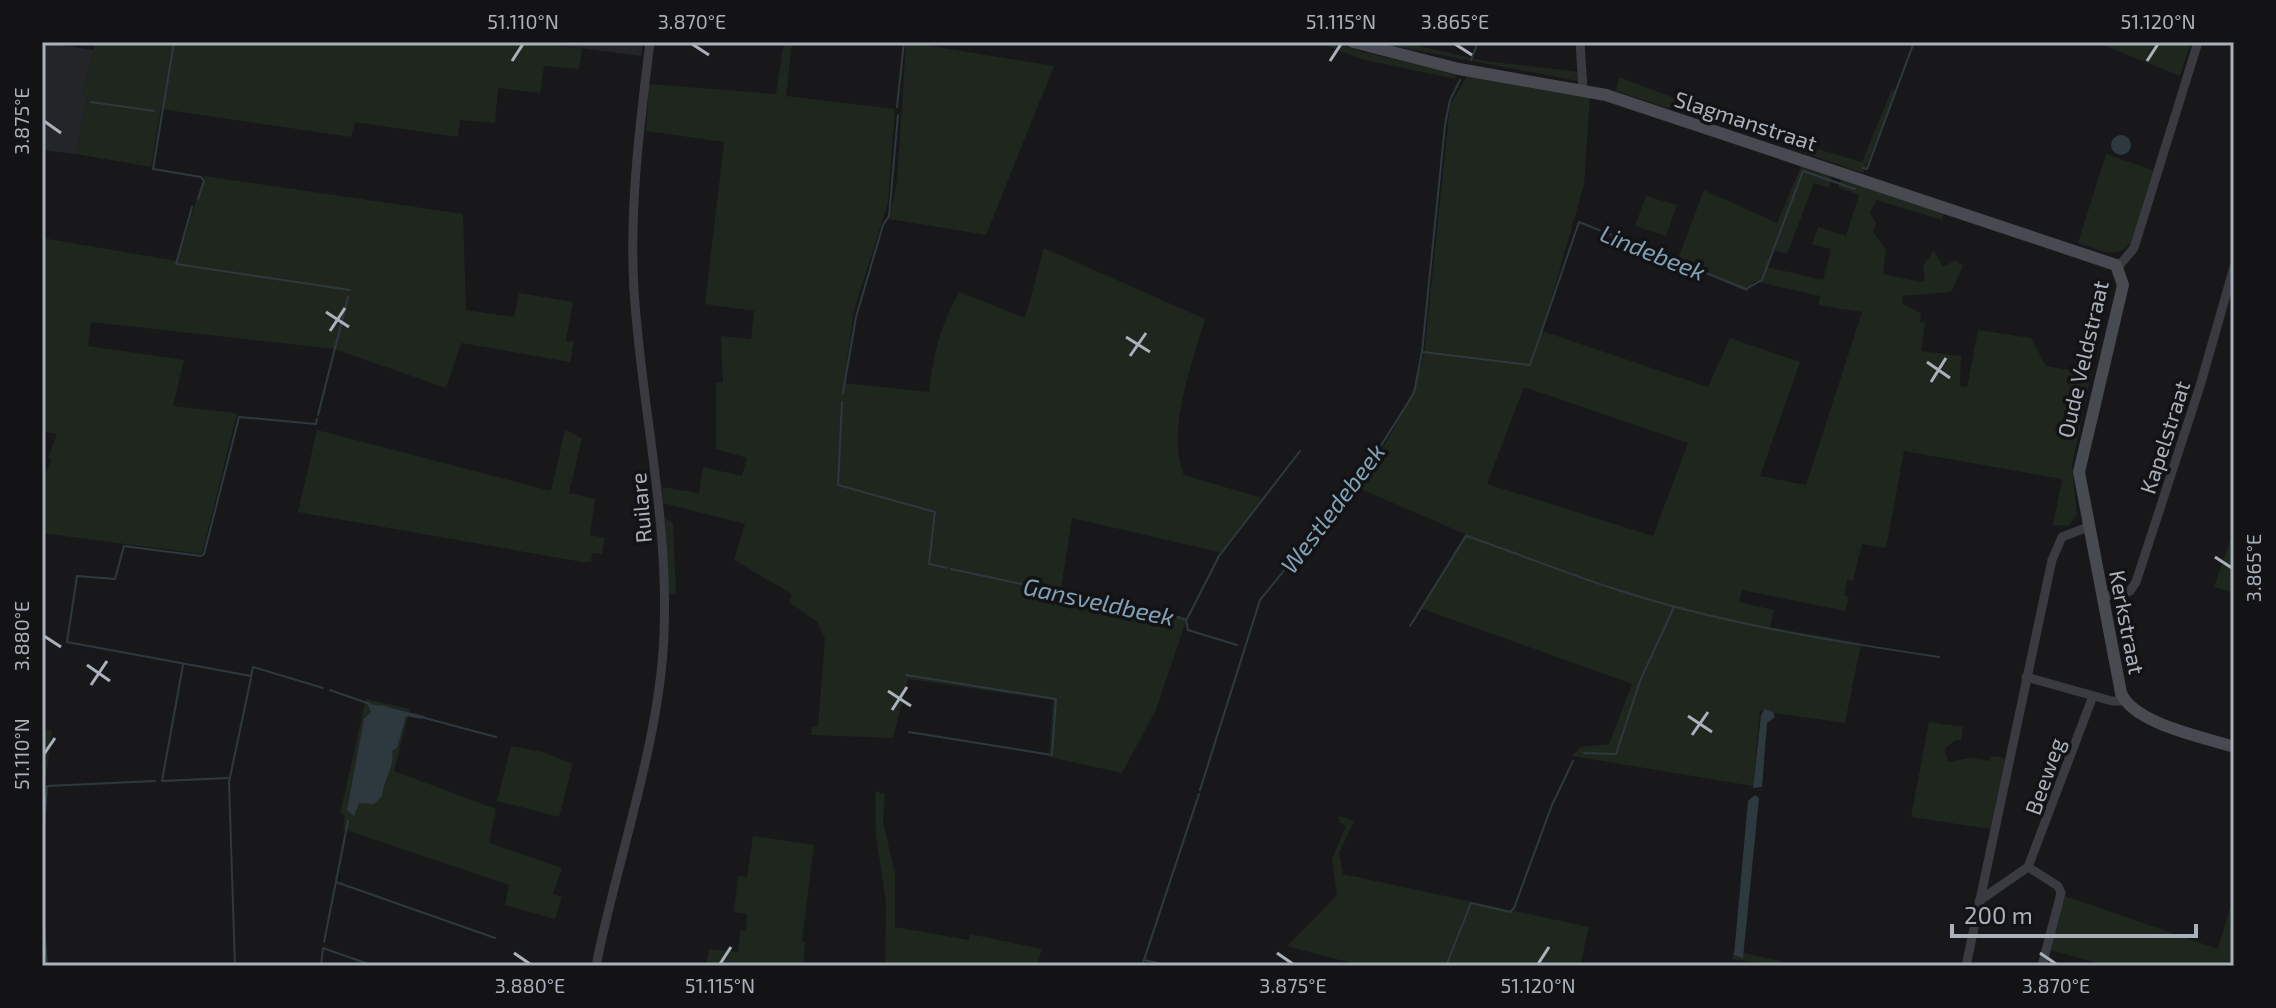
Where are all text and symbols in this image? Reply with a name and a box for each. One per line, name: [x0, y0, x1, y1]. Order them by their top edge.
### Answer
text: 51.110°N: [487, 9, 559, 33]
text: 3.870°E: [658, 9, 726, 33]
text: 51.115°N: [1306, 9, 1376, 33]
text: 3.865°E: [1421, 9, 1489, 33]
text: 51.120°N: [2120, 9, 2196, 33]
street label: Slagmanstraat: [1671, 85, 1821, 155]
text: 3.875°E: [9, 87, 33, 155]
water label: Lindebeek: [1596, 218, 1710, 286]
street label: Oude Veldstraat: [2051, 278, 2113, 440]
street label: Kapelstraat: [2134, 377, 2194, 497]
water label: Westledebeek: [1274, 437, 1390, 579]
street label: Ruilare: [624, 472, 656, 544]
text: 3.865°E: [2241, 534, 2265, 602]
street label: Kerkstraat: [2105, 568, 2151, 676]
water label: Gansveldbeek: [1021, 571, 1177, 631]
text: 3.880°E: [9, 601, 33, 671]
text: 51.110°N: [9, 718, 33, 790]
street label: Beeweg: [2019, 734, 2069, 818]
scale bar: [1952, 888, 2196, 938]
text: 200 m: [1964, 900, 2033, 929]
text: 3.880°E: [495, 973, 565, 997]
text: 51.115°N: [685, 973, 755, 997]
text: 3.875°E: [1259, 973, 1327, 997]
text: 51.120°N: [1500, 973, 1576, 997]
text: 3.870°E: [2022, 973, 2090, 997]

